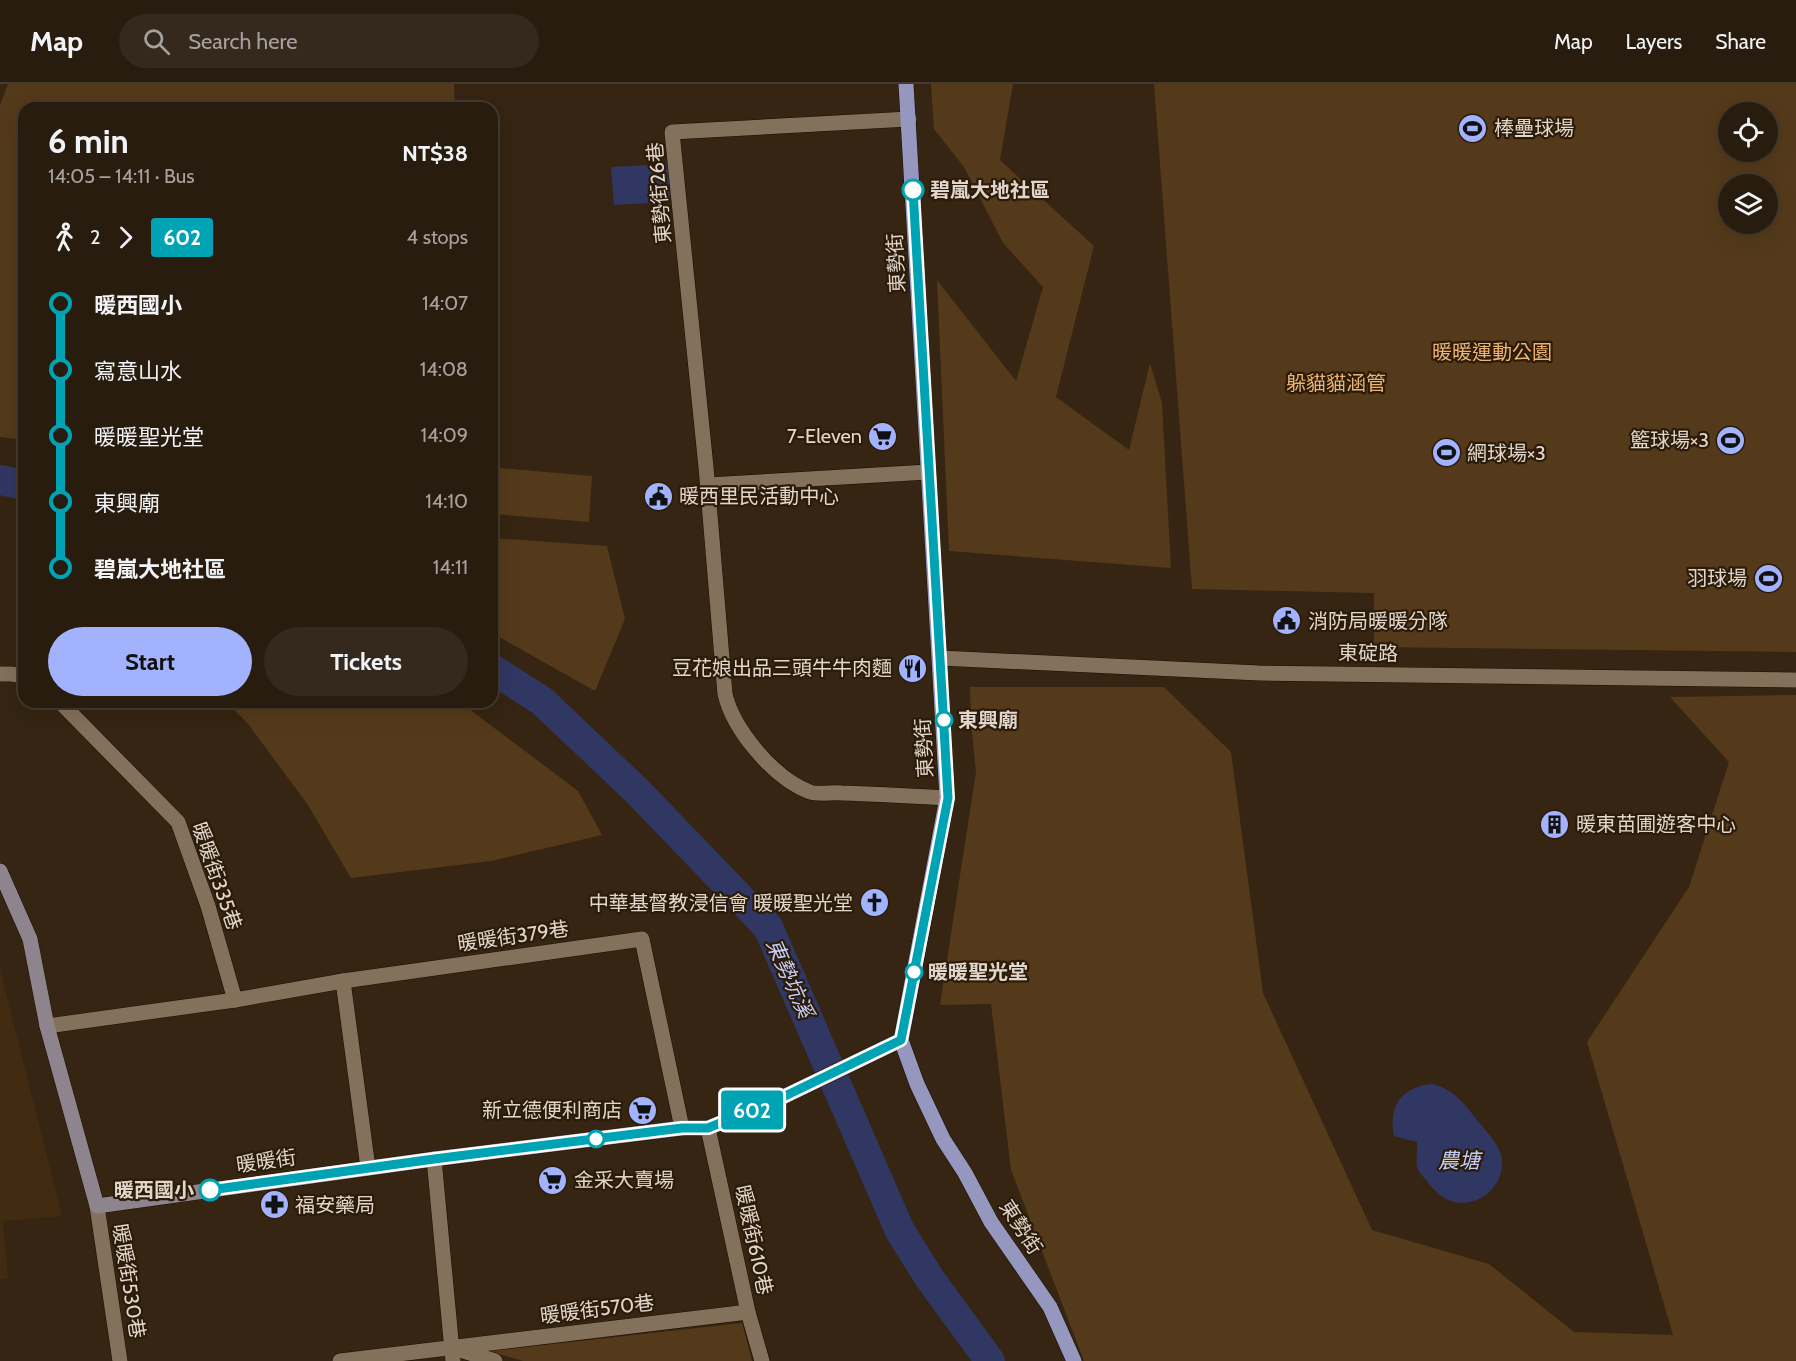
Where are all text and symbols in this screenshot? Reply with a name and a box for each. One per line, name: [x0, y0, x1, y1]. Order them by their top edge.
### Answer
search box: [119, 14, 539, 68]
text: Map: [30, 24, 83, 58]
icon: search: [140, 25, 173, 58]
text: Search here: [188, 28, 297, 55]
text: Map: [1554, 29, 1593, 54]
text: Layers: [1626, 29, 1682, 54]
text: Share: [1715, 29, 1766, 54]
map controls: [1718, 102, 1778, 234]
button: locate: [1718, 102, 1778, 162]
sports icon: 棒壘球場: [1457, 112, 1489, 144]
place label: 棒壘球場: [1494, 116, 1574, 140]
text: 6 min: [48, 121, 129, 161]
text: NT$38: [402, 140, 468, 167]
street label: 東勢街26巷: [643, 141, 675, 245]
text: 14:05 – 14:11 · Bus: [48, 164, 195, 188]
button: layers: [1718, 174, 1778, 234]
place label: 碧嵐大地社區: [930, 178, 1050, 202]
marker: 碧嵐大地社區: [902, 179, 924, 201]
icon: walk: [48, 221, 81, 254]
icon: forward: [109, 221, 142, 254]
text: 2: [90, 225, 100, 249]
text: 602: [163, 225, 201, 250]
text: 4 stops: [407, 225, 468, 249]
street label: 東勢街: [882, 232, 910, 294]
text: 14:07: [422, 291, 468, 315]
text: 暖西國小: [94, 292, 182, 319]
park label: 暖暖運動公園: [1432, 340, 1552, 364]
text: 14:08: [420, 357, 468, 381]
text: 寫意山水: [94, 358, 182, 385]
park label: 躲貓貓涵管: [1286, 371, 1386, 395]
supermarket icon: 7-Eleven: [867, 420, 899, 452]
text: 14:09: [420, 423, 468, 447]
text: 暖暖聖光堂: [94, 424, 204, 451]
place label: 7-Eleven: [787, 424, 862, 448]
sports icon: 籃球場×3: [1714, 424, 1746, 456]
place label: 籃球場×3: [1630, 428, 1709, 452]
sports icon: 網球場×3: [1430, 437, 1462, 469]
place label: 網球場×3: [1467, 441, 1546, 465]
public building icon: 暖西里民活動中心: [642, 480, 674, 512]
place label: 暖西里民活動中心: [679, 484, 839, 508]
text: 14:10: [425, 489, 468, 513]
text: 東興廟: [94, 490, 160, 517]
text: 14:11: [433, 555, 468, 579]
text: 碧嵐大地社區: [94, 556, 226, 583]
sports icon: 羽球場: [1752, 562, 1784, 594]
place label: 羽球場: [1687, 566, 1747, 590]
public building icon: 消防局暖暖分隊: [1271, 605, 1303, 637]
place label: 消防局暖暖分隊: [1308, 609, 1448, 633]
button: Start: [48, 627, 252, 696]
button: Tickets: [264, 627, 468, 696]
street label: 東碇路: [1338, 640, 1398, 666]
restaurant icon: 豆花娘出品三頭牛牛肉麵: [897, 652, 929, 684]
place label: 豆花娘出品三頭牛牛肉麵: [672, 656, 892, 680]
place label: 東興廟: [958, 708, 1018, 732]
marker: 東興廟: [935, 711, 953, 729]
street label: 東勢街: [910, 717, 938, 779]
building icon: 暖東苗圃遊客中心: [1539, 808, 1571, 840]
place label: 暖東苗圃遊客中心: [1576, 812, 1736, 836]
street label: 暖暖街335巷: [187, 819, 247, 933]
church icon: 中華基督教浸信會 暖暖聖光堂: [858, 887, 890, 919]
place label: 中華基督教浸信會 暖暖聖光堂: [589, 891, 853, 915]
street label: 暖暖街379巷: [456, 916, 570, 956]
water label: 東勢坑溪: [761, 935, 820, 1024]
place label: 暖暖聖光堂: [928, 960, 1028, 984]
marker: 暖暖聖光堂: [905, 963, 923, 981]
line badge: 602: [718, 1090, 786, 1130]
supermarket icon: 新立德便利商店: [627, 1094, 659, 1126]
place label: 新立德便利商店: [482, 1098, 622, 1122]
text: 602: [733, 1098, 771, 1123]
unlabelled marker: [587, 1130, 605, 1148]
street label: 暖暖街: [235, 1145, 297, 1177]
water label: 農塘: [1438, 1148, 1483, 1173]
supermarket icon: 金采大賣場: [537, 1164, 569, 1196]
place label: 金采大賣場: [574, 1168, 674, 1192]
place label: 暖西國小: [114, 1178, 194, 1202]
marker: 暖西國小: [199, 1179, 221, 1201]
street label: 暖暖街610巷: [731, 1183, 777, 1297]
pharmacy icon: 福安藥局: [258, 1189, 290, 1221]
place label: 福安藥局: [295, 1193, 375, 1217]
street label: 東勢街: [995, 1195, 1047, 1259]
street label: 暖暖街530巷: [108, 1222, 150, 1340]
street label: 暖暖街570巷: [539, 1290, 655, 1328]

